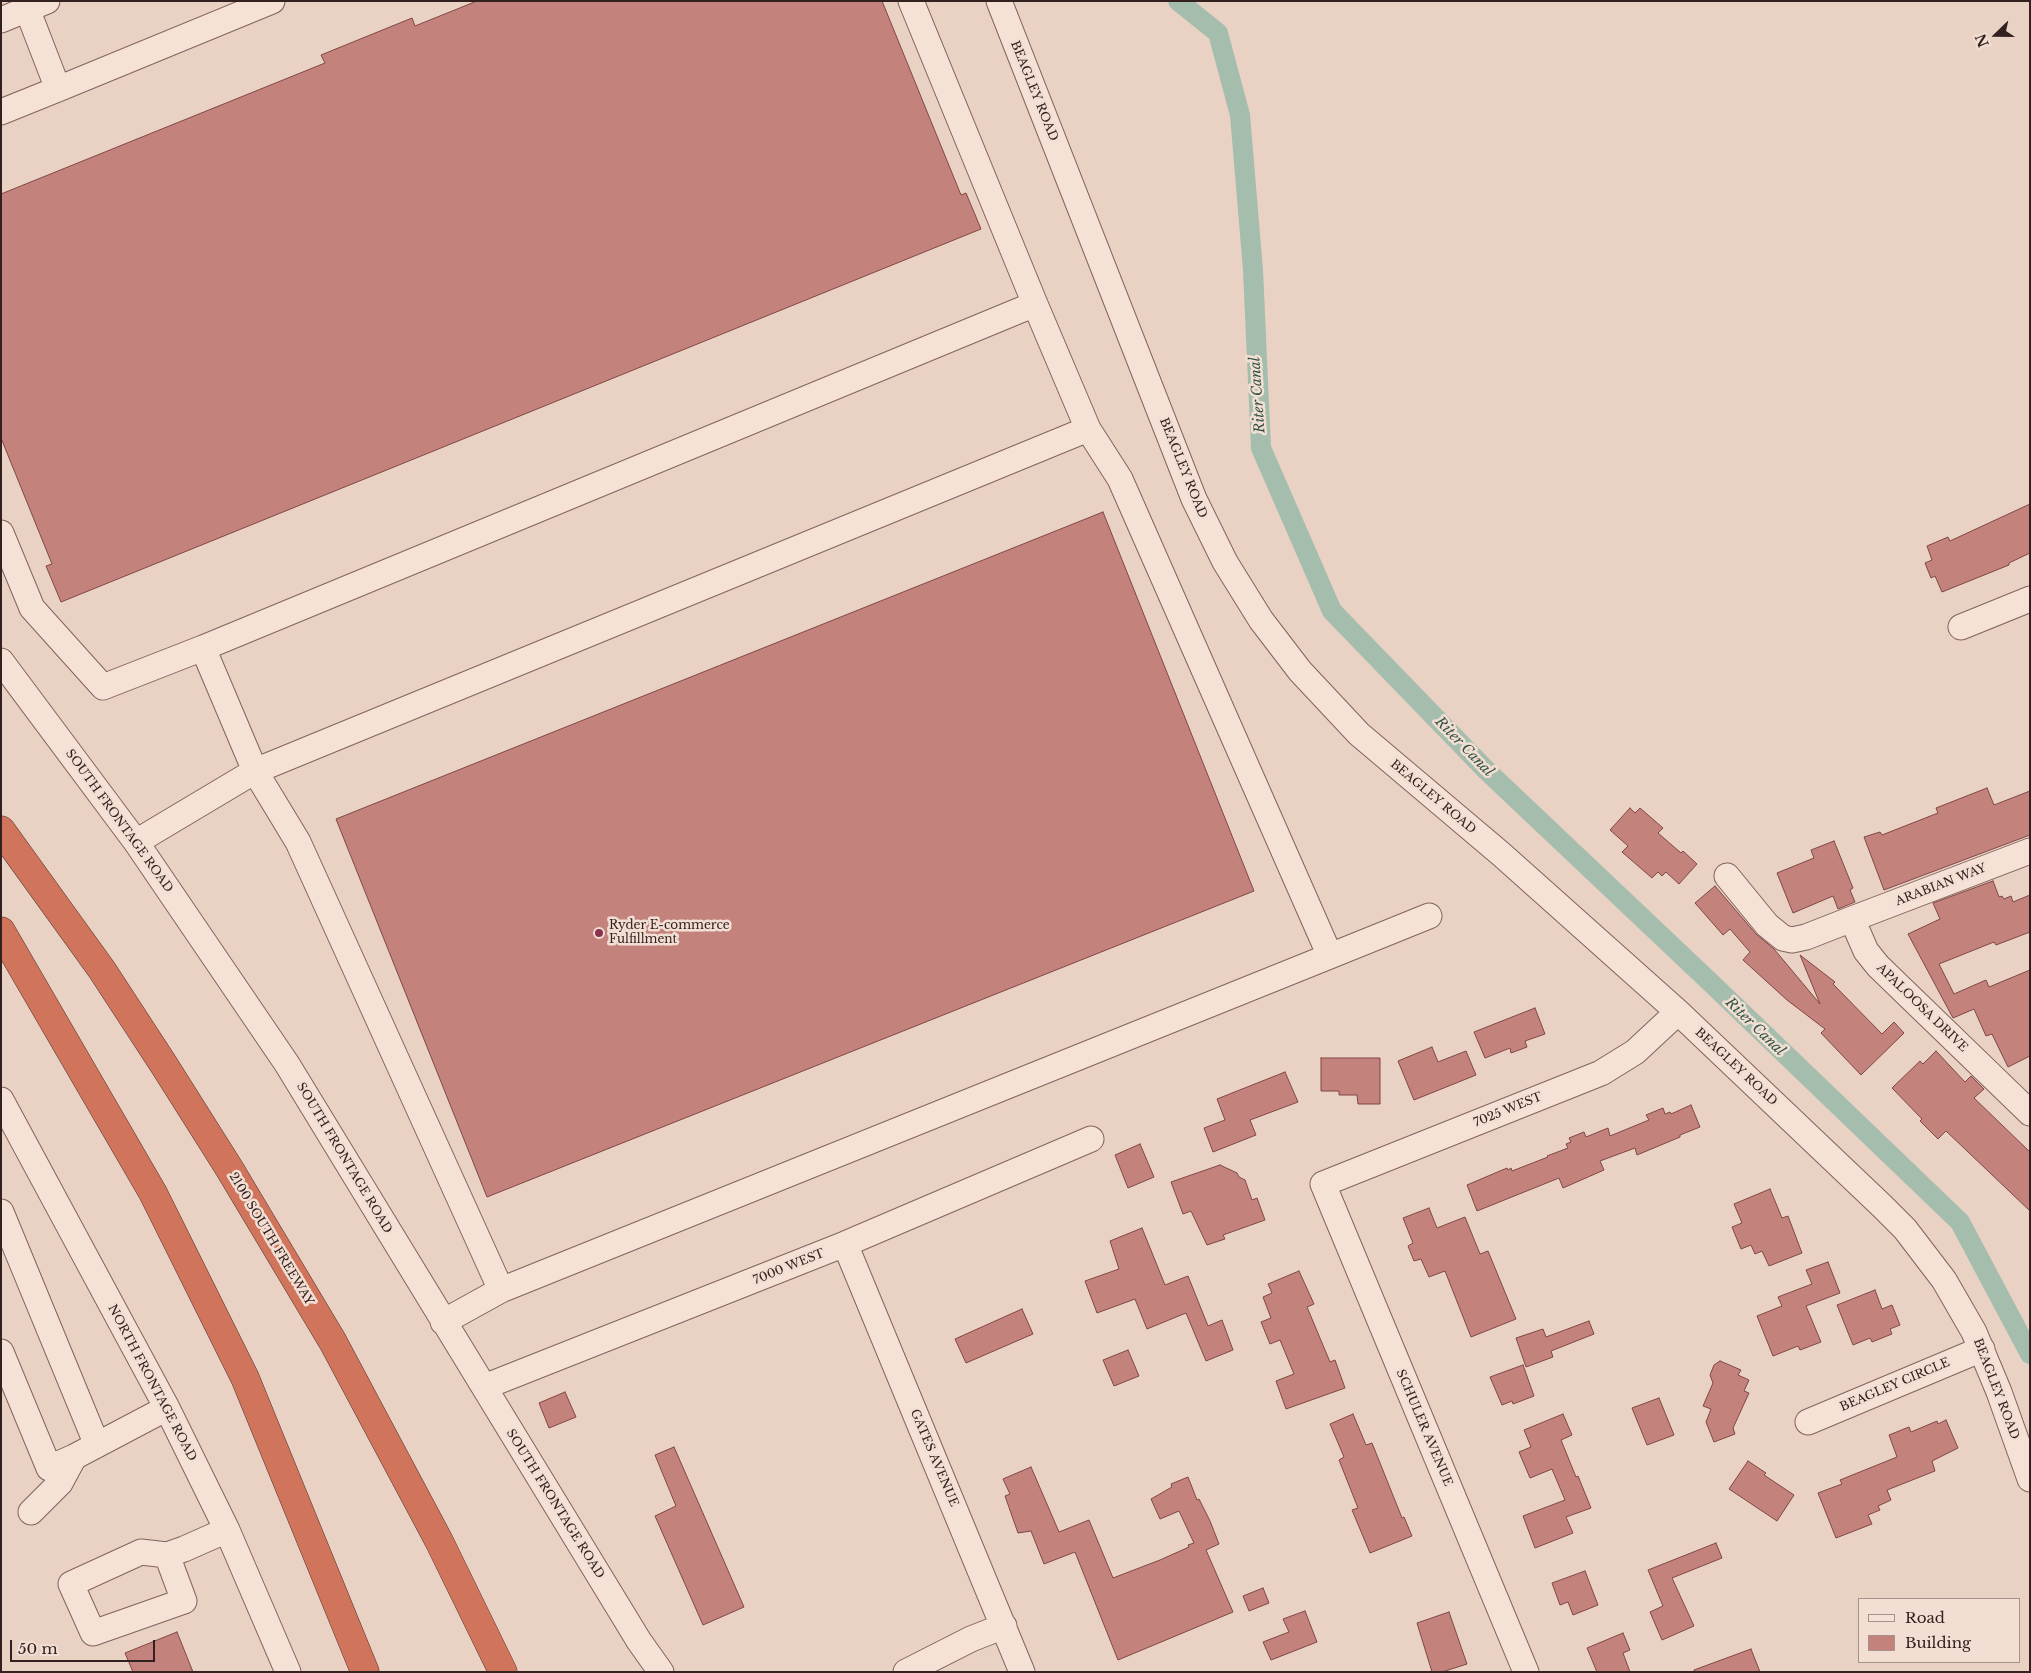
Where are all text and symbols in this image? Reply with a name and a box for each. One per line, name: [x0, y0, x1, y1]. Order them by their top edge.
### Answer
north arrow: [1971, 10, 2021, 60]
text: N: [1971, 31, 1993, 50]
street label: BEAGLEY ROAD: [1007, 39, 1061, 143]
water label: Riter Canal: [1247, 356, 1269, 434]
street label: BEAGLEY ROAD: [1156, 416, 1210, 520]
water label: Riter Canal: [1431, 714, 1497, 780]
street label: SOUTH FRONTAGE ROAD: [62, 747, 176, 895]
street label: BEAGLEY ROAD: [1387, 757, 1479, 837]
street label: ARABIAN WAY: [1894, 861, 1988, 909]
place label: Ryder E-commerce Fulfillment: [609, 919, 730, 947]
marker: Ryder E-commerce Fulfillment: [593, 927, 605, 939]
street label: APALOOSA DRIVE: [1874, 961, 1970, 1055]
water label: Riter Canal: [1722, 994, 1788, 1060]
street label: BEAGLEY ROAD: [1692, 1025, 1780, 1109]
street label: SOUTH FRONTAGE ROAD: [293, 1080, 395, 1236]
street label: 7025 WEST: [1472, 1090, 1544, 1130]
street label: 2100 SOUTH FREEWAY: [226, 1170, 316, 1308]
street label: 7000 WEST: [751, 1246, 827, 1288]
street label: NORTH FRONTAGE ROAD: [105, 1302, 199, 1464]
street label: BEAGLEY ROAD: [1970, 1336, 2022, 1442]
street label: BEAGLEY CIRCLE: [1838, 1355, 1952, 1415]
street label: SCHULER AVENUE: [1393, 1367, 1455, 1489]
street label: GATES AVENUE: [907, 1407, 961, 1509]
street label: SOUTH FRONTAGE ROAD: [503, 1427, 607, 1581]
legend: [1858, 1598, 2021, 1663]
text: Road: [1905, 1608, 1945, 1627]
scale bar: [12, 1630, 158, 1662]
text: Building: [1905, 1633, 1971, 1652]
text: 50 m: [18, 1639, 58, 1658]

